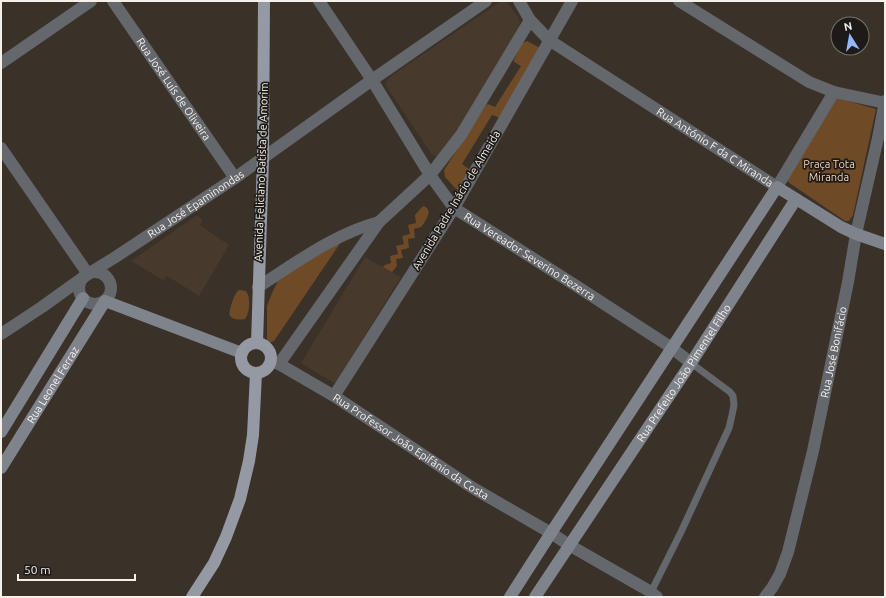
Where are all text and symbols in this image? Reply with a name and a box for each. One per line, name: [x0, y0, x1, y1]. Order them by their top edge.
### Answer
north arrow: [830, 16, 870, 56]
text: N: [843, 20, 853, 33]
street label: Rua José Luís de Oliveira: [134, 36, 213, 143]
street label: Avenida Feliciano Batista de Amorim: [252, 82, 270, 262]
street label: Rua António F da C Miranda: [654, 105, 775, 189]
street label: Avenida Padre Inácio de Almeida: [410, 128, 502, 272]
park label: Praça Tota Miranda: [803, 158, 855, 183]
street label: Rua José Epaminondas: [145, 168, 246, 240]
street label: Rua Vereador Severino Bezerra: [462, 210, 597, 303]
street label: Rua Prefeito João Pimentel Filho: [634, 302, 733, 444]
street label: Rua José Bonifácio: [818, 305, 849, 399]
street label: Rua Leonel Ferraz: [24, 344, 81, 425]
street label: Rua Professor João Epifânio da Costa: [331, 391, 491, 502]
scale bar: [18, 556, 135, 582]
text: 50 m: [24, 563, 51, 576]

